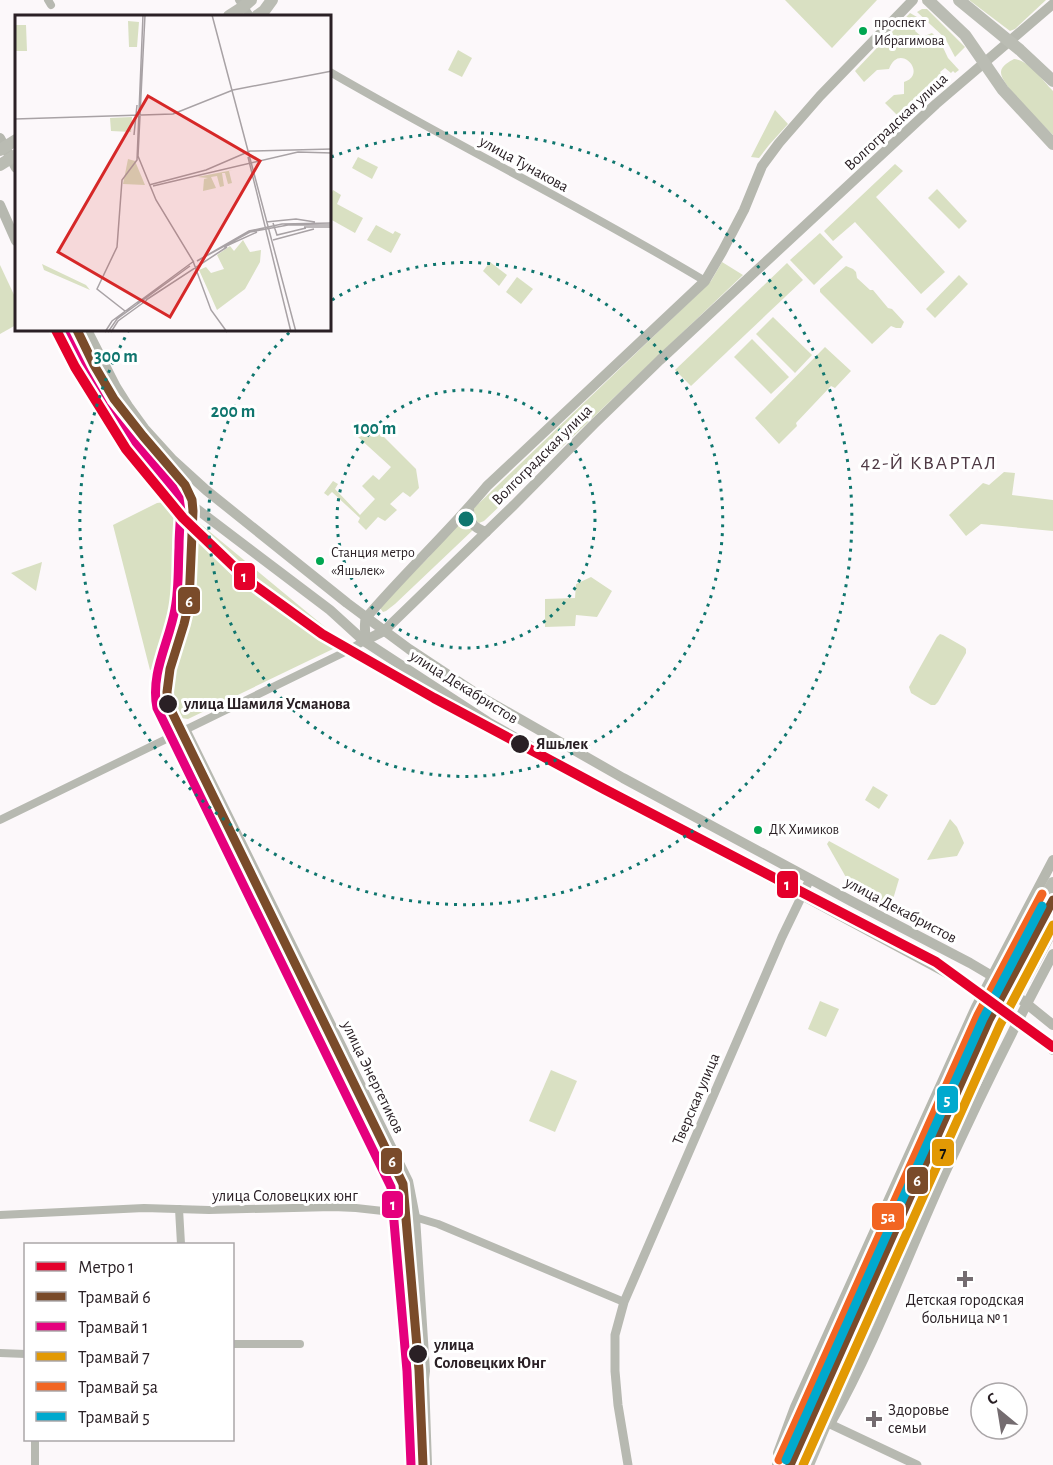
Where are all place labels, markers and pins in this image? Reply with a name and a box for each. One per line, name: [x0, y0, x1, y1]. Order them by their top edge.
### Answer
place label: проспект Ибрагимова: [874, 16, 945, 48]
marker: проспект Ибрагимова: [857, 25, 869, 37]
centre of rings: [456, 509, 476, 529]
place label: Станция метро «Яшьлек»: [331, 546, 415, 578]
marker: Станция метро «Яшьлек»: [314, 555, 326, 567]
marker: улица Шамиля Усманова: [157, 693, 179, 715]
place label: улица Шамиля Усманова: [183, 696, 351, 713]
marker: Яшьлек: [509, 733, 531, 755]
place label: Яшьлек: [536, 736, 588, 752]
place label: ДК Химиков: [769, 823, 839, 837]
marker: ДК Химиков: [752, 824, 764, 836]
marker: Детская городская больница № 1: [956, 1270, 974, 1288]
place label: Детская городская больница № 1: [906, 1292, 1024, 1326]
place label: улица Соловецких Юнг: [433, 1337, 546, 1371]
marker: улица Соловецких Юнг: [407, 1343, 429, 1365]
place label: Здоровье семьи: [888, 1402, 949, 1436]
marker: Здоровье семьи: [865, 1410, 883, 1428]

